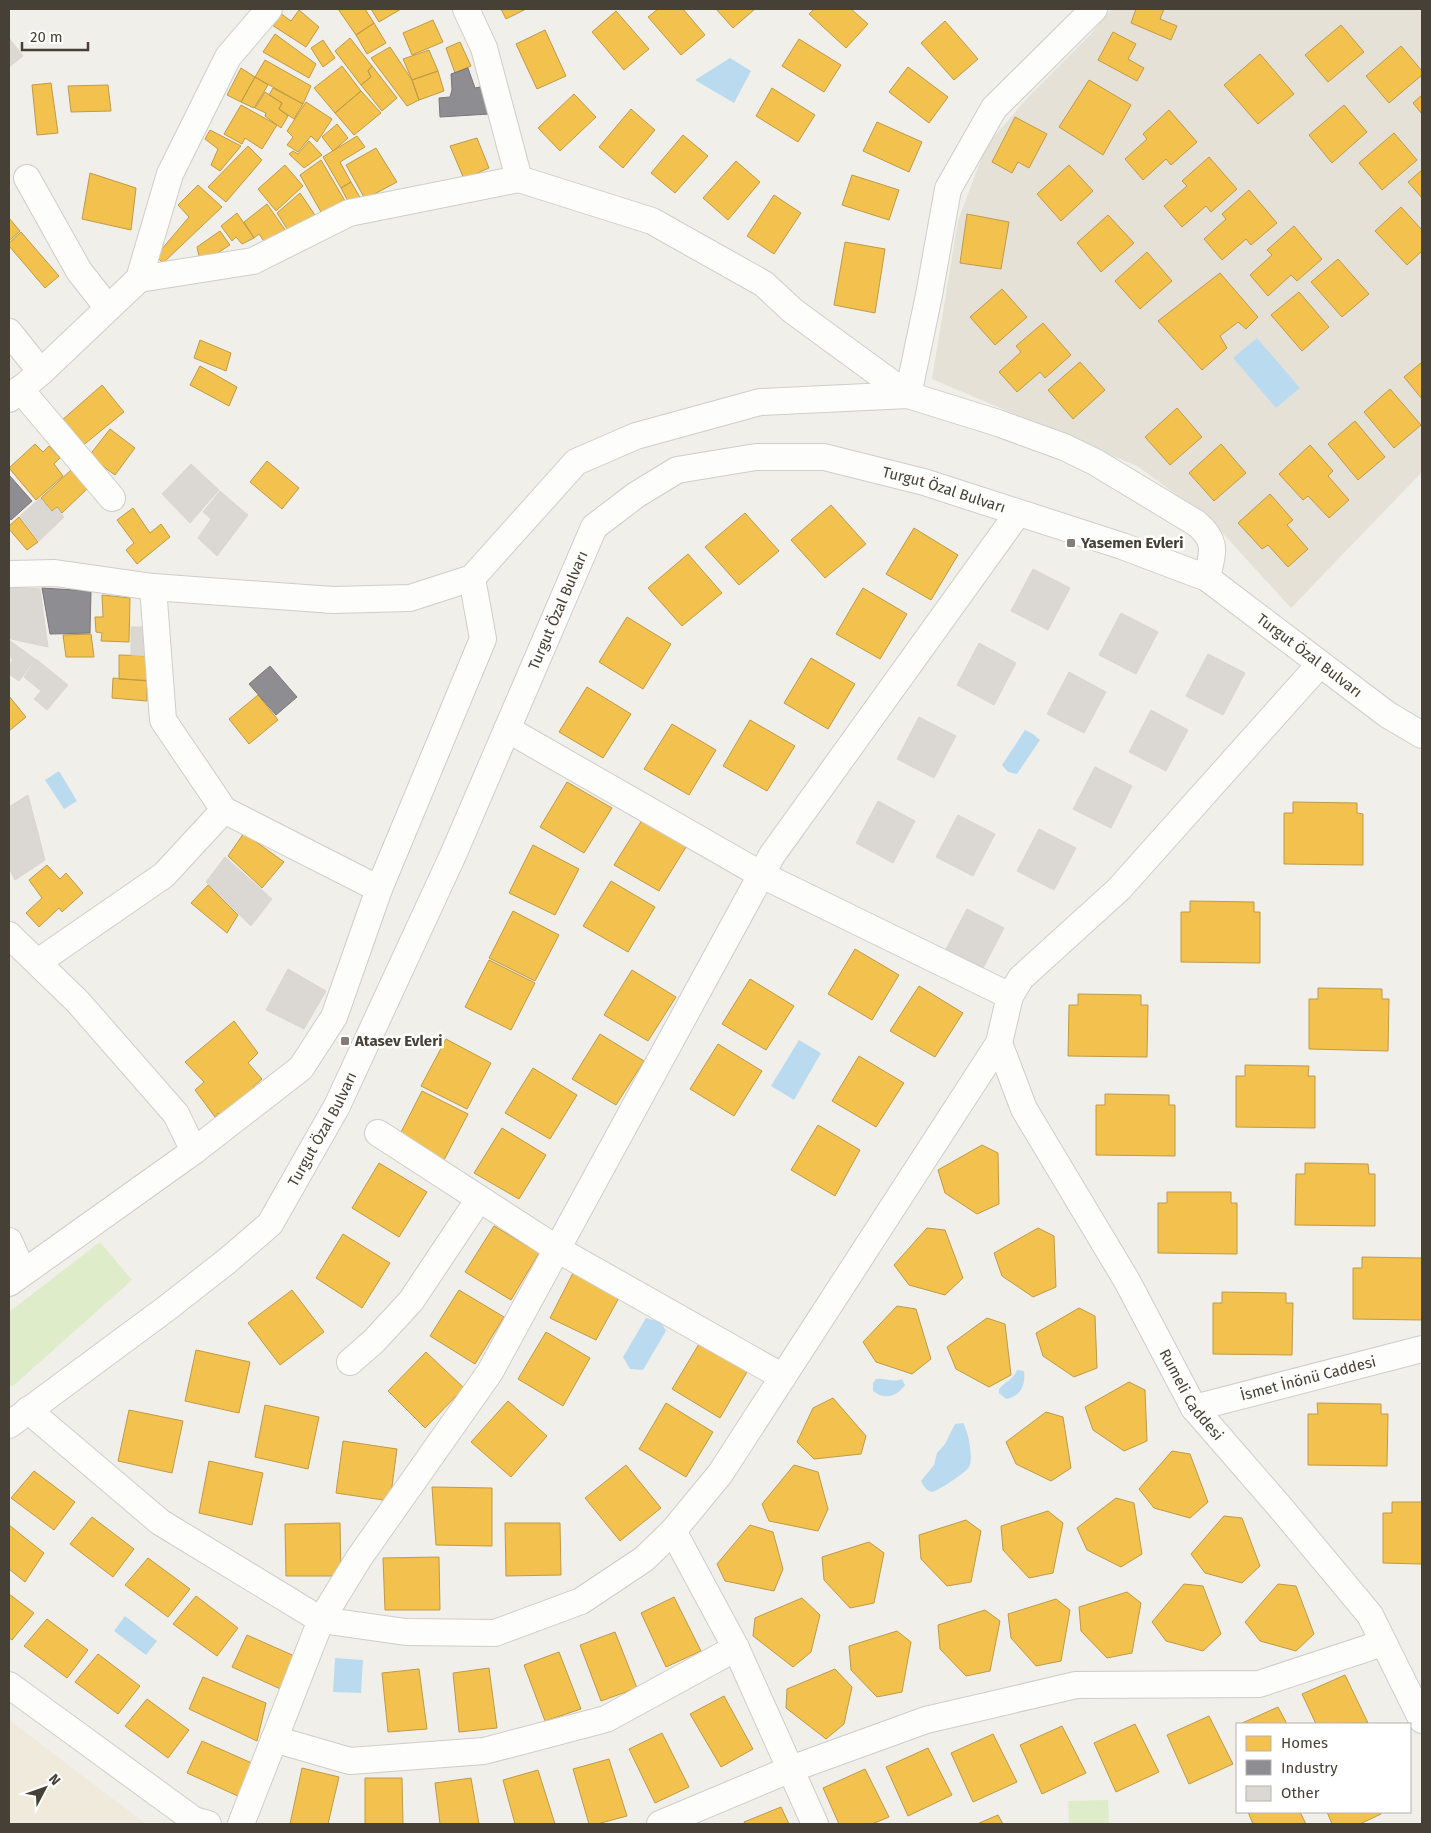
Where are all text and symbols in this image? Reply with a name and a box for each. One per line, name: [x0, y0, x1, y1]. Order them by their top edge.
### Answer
scale bar: [22, 20, 89, 52]
text: 20 m: [30, 28, 63, 46]
street label: Turgut Özal Bulvarı: [881, 463, 1008, 517]
place label: Yasemen Evleri: [1080, 534, 1184, 552]
marker: Yasemen Evleri: [1065, 537, 1077, 549]
street label: Turgut Özal Bulvarı: [525, 548, 592, 673]
street label: Turgut Özal Bulvarı: [1253, 610, 1366, 701]
place label: Atasev Evleri: [354, 1032, 442, 1050]
marker: Atasev Evleri: [339, 1035, 351, 1047]
street label: Turgut Özal Bulvarı: [284, 1069, 361, 1190]
street label: Rumeli Caddesi: [1156, 1346, 1227, 1444]
street label: İsmet İnönü Caddesi: [1239, 1352, 1378, 1405]
legend: [1236, 1723, 1411, 1813]
text: Homes: [1281, 1734, 1328, 1752]
text: Industry: [1281, 1759, 1338, 1777]
north arrow: [20, 1763, 70, 1813]
text: N: [45, 1771, 64, 1789]
text: Other: [1281, 1784, 1320, 1802]

